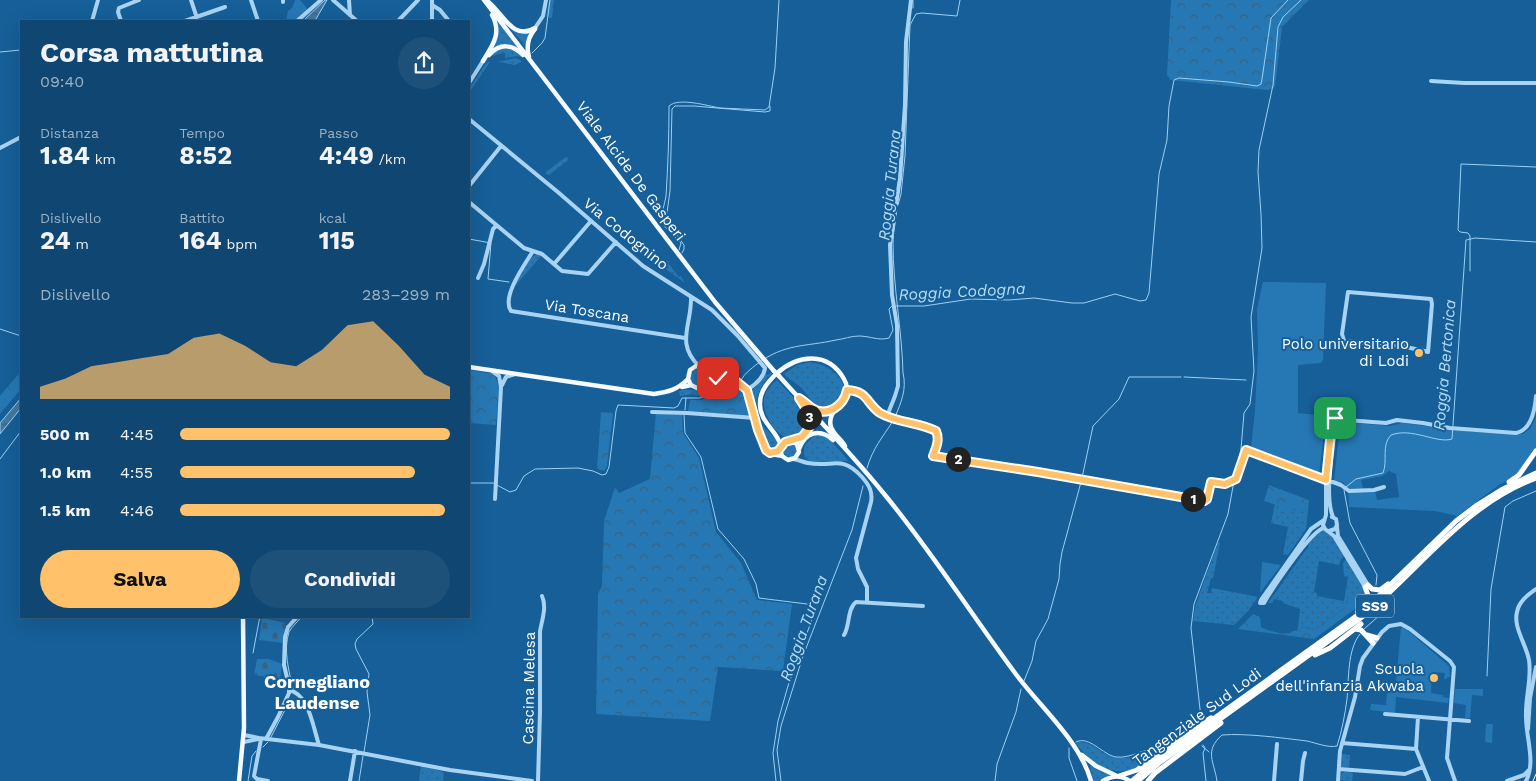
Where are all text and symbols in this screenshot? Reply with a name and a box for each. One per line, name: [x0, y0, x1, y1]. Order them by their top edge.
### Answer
text: Corsa mattutina: [40, 36, 263, 69]
button: share: [398, 37, 450, 89]
text: 09:40: [40, 72, 84, 91]
street label: Viale Alcide De Gasperi: [573, 98, 689, 244]
text: Distanza: [40, 125, 99, 141]
text: Tempo: [179, 125, 225, 141]
text: Passo: [319, 125, 358, 141]
water label: Roggia Turana: [874, 129, 905, 241]
text: 1.84: [40, 141, 90, 170]
text: 8:52: [179, 141, 232, 170]
text: 4:49: [319, 141, 374, 170]
text: km: [90, 151, 116, 167]
text: /km: [374, 151, 406, 167]
street label: Via Codognino: [580, 194, 672, 274]
text: Dislivello: [40, 210, 101, 226]
text: Battito: [179, 210, 225, 226]
text: kcal: [319, 210, 346, 226]
text: 24: [40, 226, 71, 255]
text: 164: [179, 226, 222, 255]
text: 115: [319, 226, 355, 255]
text: m: [71, 236, 89, 252]
text: bpm: [222, 236, 257, 252]
water label: Roggia Codogna: [898, 279, 1026, 304]
text: Dislivello: [40, 285, 110, 304]
text: 283–299 m: [362, 285, 450, 304]
street label: Via Toscana: [543, 295, 631, 327]
water label: Roggia Bertonica: [1429, 298, 1460, 431]
place label: Polo universitario di Lodi: [1282, 335, 1409, 370]
marker: Polo universitario di Lodi: [1413, 347, 1425, 359]
pin: [697, 357, 739, 399]
icon: check: [704, 364, 732, 392]
pin: [1314, 397, 1356, 439]
pin: 3: [796, 404, 822, 430]
icon: arrive: [1321, 404, 1349, 432]
text: 3: [805, 409, 814, 425]
text: 500 m: [40, 425, 90, 444]
text: 4:45: [120, 425, 154, 444]
pin: 2: [946, 446, 970, 472]
text: 2: [954, 451, 963, 467]
text: 1.0 km: [40, 463, 91, 482]
text: 4:55: [120, 463, 153, 482]
pin: 1: [1180, 486, 1206, 512]
text: 1: [1190, 491, 1197, 507]
text: 1.5 km: [40, 501, 90, 520]
text: 4:46: [120, 501, 154, 520]
button: Salva: [40, 550, 240, 608]
button: Condividi: [250, 550, 450, 608]
water label: Roggia Turana: [776, 573, 831, 684]
road number: SS9: [1356, 594, 1394, 618]
street label: Cascina Melesa: [519, 631, 539, 744]
place label: Scuola dell'infanzia Akwaba: [1275, 660, 1425, 695]
street label: Tangenziale Sud Lodi: [1129, 664, 1265, 770]
district label: Cornegliano Laudense: [264, 671, 370, 713]
marker: Scuola dell'infanzia Akwaba: [1428, 672, 1440, 684]

